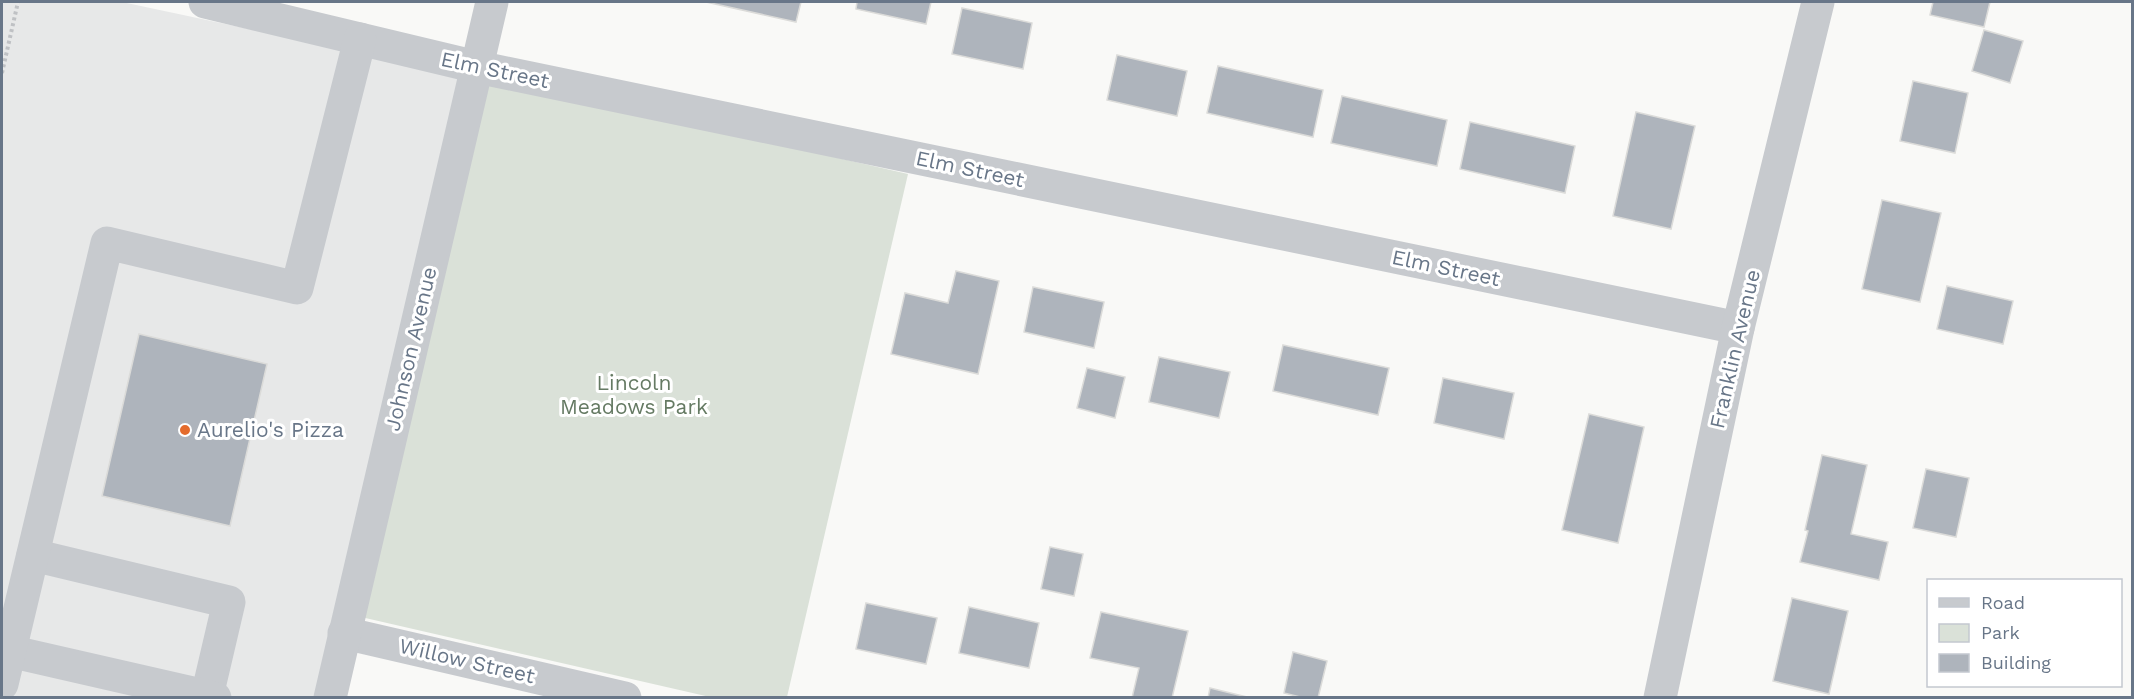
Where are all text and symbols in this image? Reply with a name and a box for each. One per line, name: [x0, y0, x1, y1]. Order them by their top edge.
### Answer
street label: Elm Street: [439, 46, 552, 93]
street label: Elm Street: [914, 145, 1027, 192]
street label: Elm Street: [1390, 244, 1503, 291]
street label: Johnson Avenue: [379, 264, 442, 433]
street label: Franklin Avenue: [1704, 267, 1765, 431]
park label: Lincoln Meadows Park: [560, 370, 708, 419]
place label: Aurelio's Pizza: [197, 417, 344, 442]
marker: Aurelio's Pizza: [178, 423, 192, 437]
legend: [1927, 579, 2122, 687]
text: Road: [1981, 592, 2025, 613]
text: Park: [1981, 622, 2020, 643]
street label: Willow Street: [397, 633, 538, 688]
text: Building: [1981, 652, 2051, 673]

